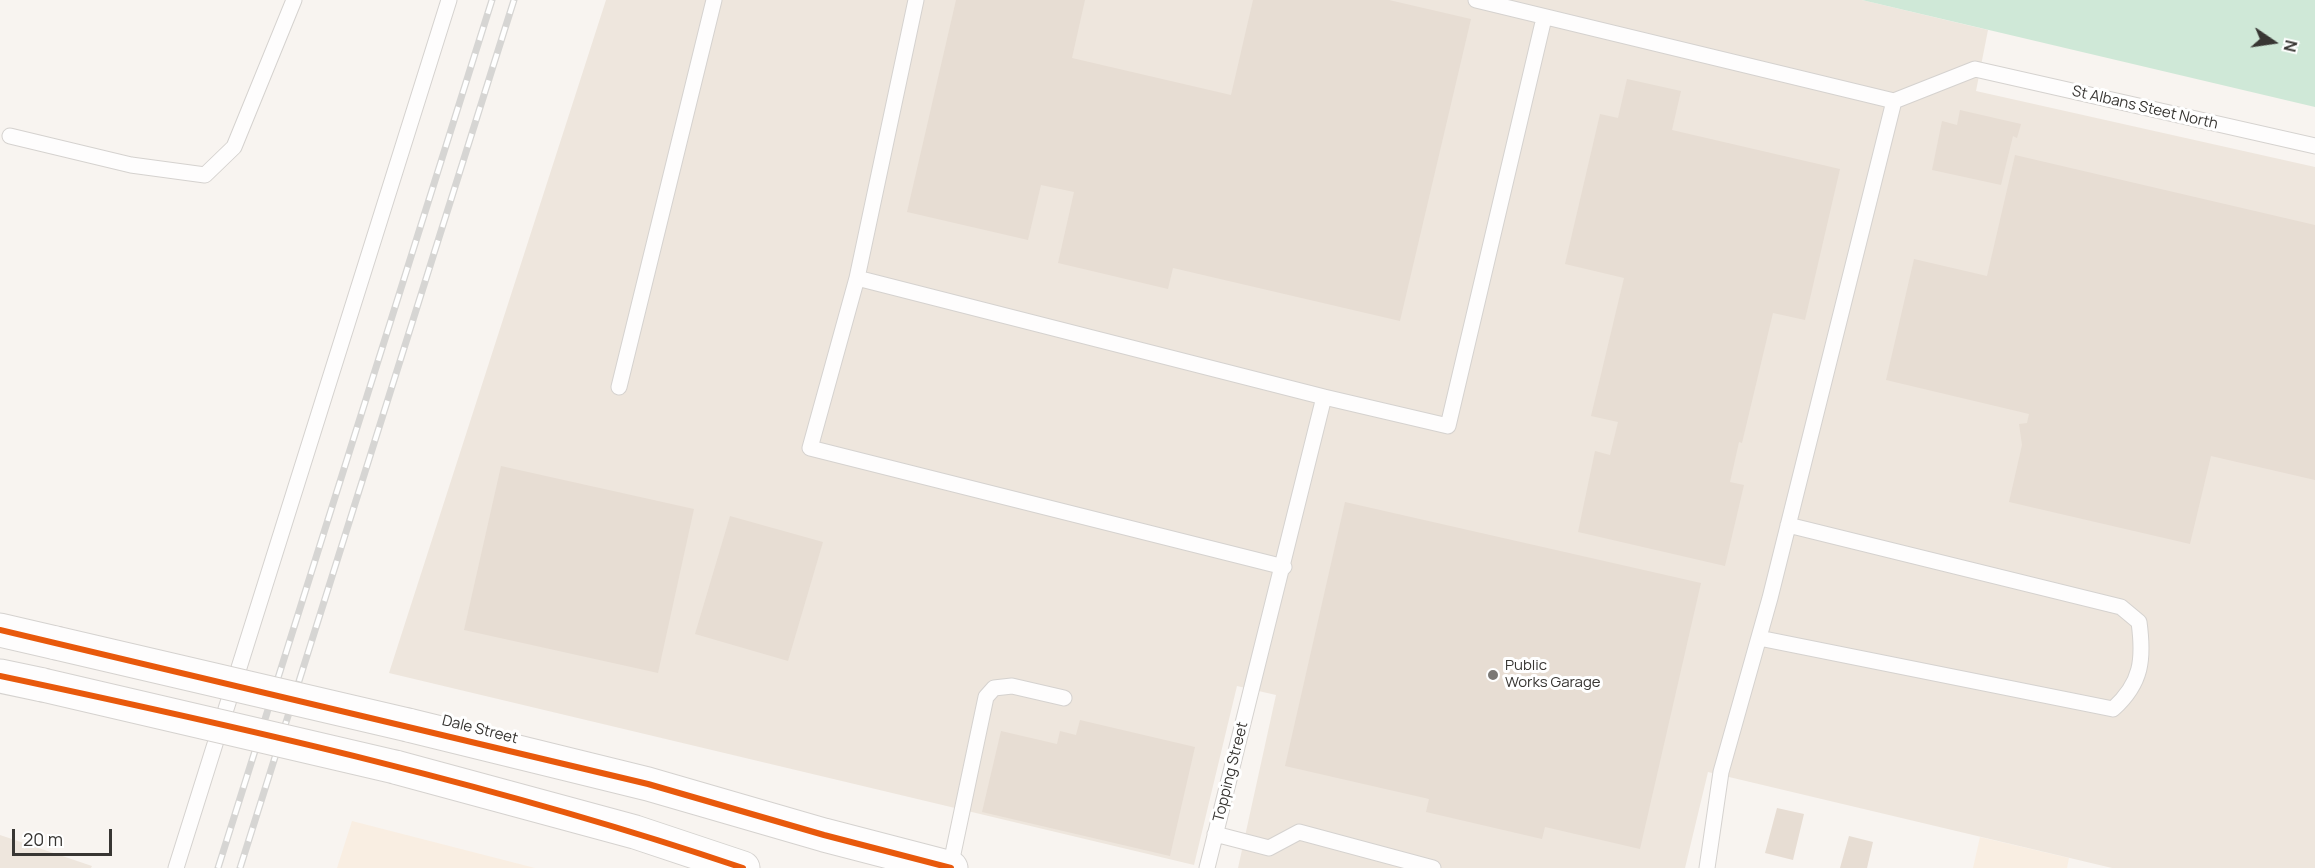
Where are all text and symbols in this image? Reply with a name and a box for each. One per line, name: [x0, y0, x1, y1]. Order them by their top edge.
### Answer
north arrow: [2243, 12, 2303, 72]
text: N: [2279, 38, 2303, 54]
street label: St Albans Steet North: [2070, 82, 2220, 134]
place label: Public Works Garage: [1505, 657, 1601, 692]
marker: Public Works Garage: [1486, 668, 1500, 682]
street label: Dale Street: [440, 712, 520, 748]
street label: Topping Street: [1210, 720, 1252, 824]
scale bar: [15, 817, 116, 855]
text: 20 m: [23, 827, 63, 851]

